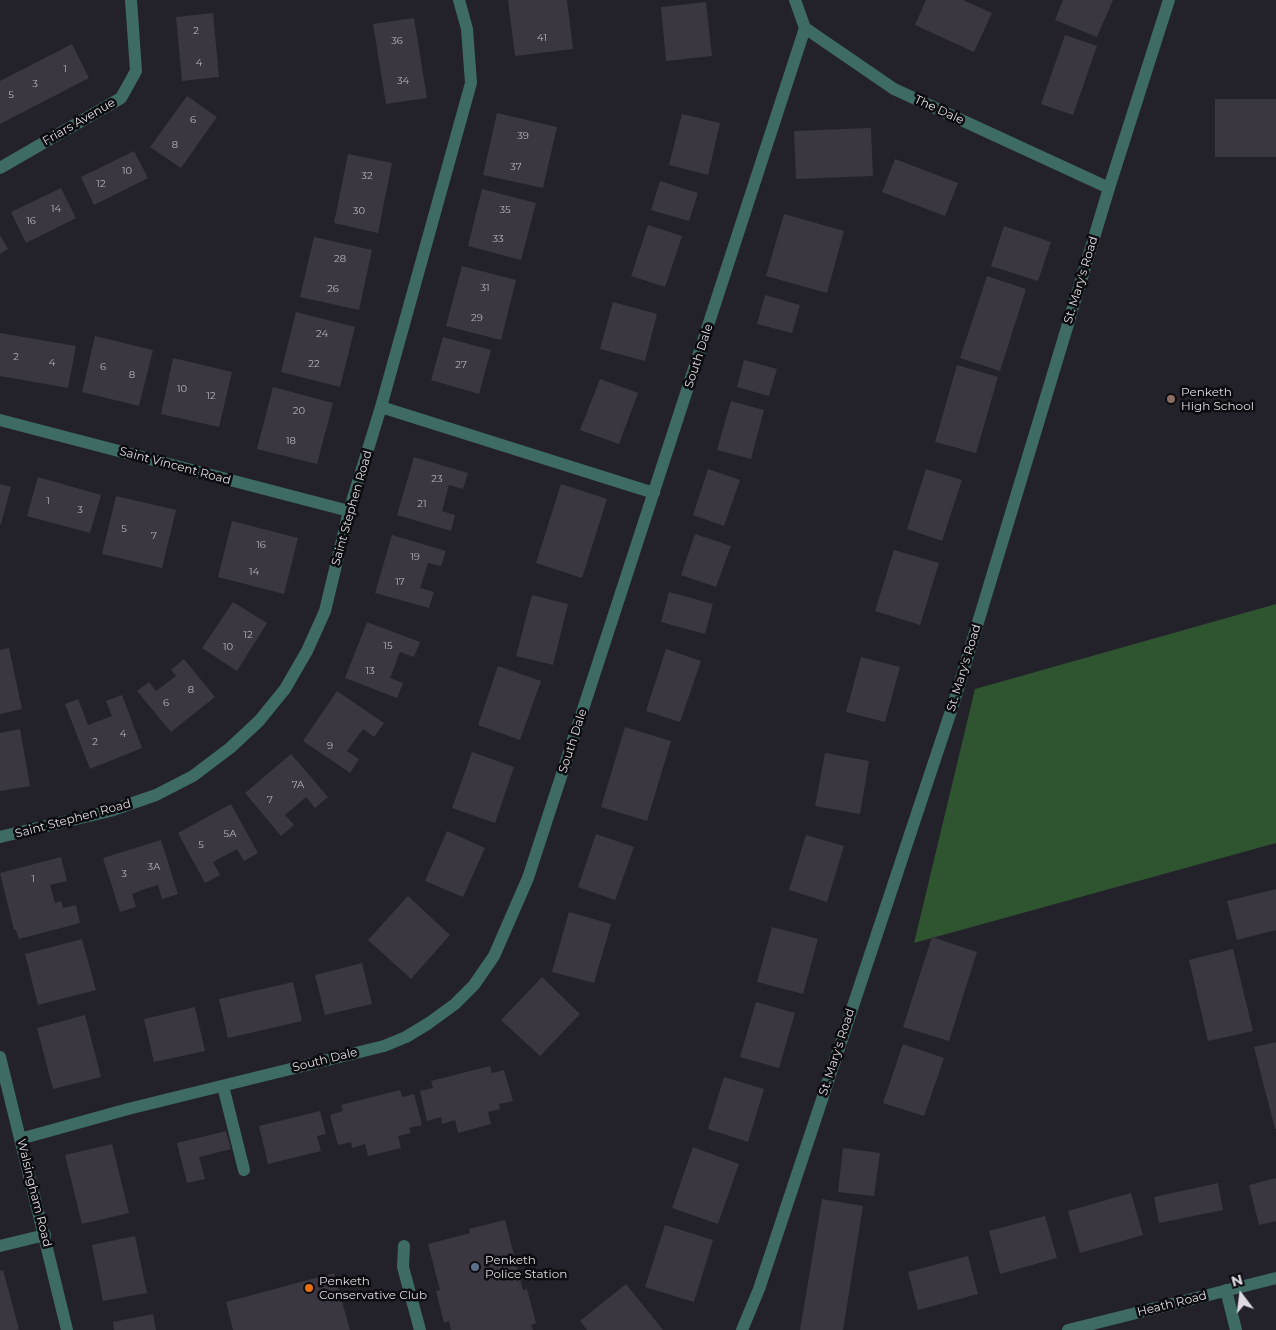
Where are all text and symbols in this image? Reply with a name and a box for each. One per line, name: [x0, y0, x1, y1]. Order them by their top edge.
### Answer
house number: 2: [193, 25, 199, 37]
house number: 41: [537, 32, 547, 44]
house number: 36: [391, 35, 403, 47]
house number: 4: [196, 57, 202, 69]
house number: 1: [63, 63, 67, 75]
house number: 34: [397, 75, 409, 87]
house number: 3: [32, 78, 38, 90]
house number: 5: [8, 89, 14, 101]
street label: The Dale: [912, 92, 966, 128]
street label: Friars Avenue: [40, 95, 118, 149]
house number: 6: [190, 114, 196, 126]
house number: 39: [517, 130, 529, 142]
house number: 8: [172, 139, 178, 151]
house number: 37: [510, 161, 522, 173]
house number: 10: [122, 165, 132, 177]
house number: 32: [361, 170, 373, 182]
house number: 12: [96, 178, 106, 190]
house number: 14: [51, 203, 61, 215]
house number: 35: [499, 204, 511, 216]
house number: 30: [353, 205, 365, 217]
house number: 16: [26, 215, 36, 227]
house number: 33: [492, 233, 504, 245]
street label: St. Mary's Road: [1061, 235, 1101, 325]
house number: 28: [334, 253, 346, 265]
house number: 31: [480, 282, 490, 294]
house number: 26: [327, 283, 339, 295]
house number: 29: [471, 312, 483, 324]
street label: South Dale: [682, 322, 716, 390]
house number: 24: [316, 328, 328, 340]
house number: 2: [13, 351, 19, 363]
house number: 4: [49, 357, 55, 369]
house number: 22: [308, 358, 320, 370]
house number: 27: [455, 359, 467, 371]
house number: 6: [100, 361, 106, 373]
house number: 8: [129, 369, 135, 381]
house number: 10: [177, 383, 187, 395]
place label: Penketh High School: [1181, 385, 1254, 413]
house number: 12: [206, 390, 216, 402]
marker: Penketh High School: [1165, 393, 1177, 405]
house number: 20: [293, 405, 305, 417]
house number: 18: [286, 435, 296, 447]
street label: Saint Vincent Road: [118, 444, 232, 488]
street label: Saint Stephen Road: [329, 449, 375, 567]
house number: 23: [431, 473, 443, 485]
house number: 1: [46, 495, 50, 507]
house number: 21: [417, 498, 427, 510]
house number: 3: [77, 504, 83, 516]
house number: 5: [121, 523, 127, 535]
house number: 7: [151, 530, 157, 542]
house number: 16: [256, 539, 266, 551]
house number: 19: [410, 551, 420, 563]
house number: 14: [249, 566, 259, 578]
house number: 17: [395, 576, 405, 588]
street label: St. Mary's Road: [944, 623, 984, 713]
house number: 12: [243, 629, 253, 641]
house number: 15: [383, 640, 393, 652]
house number: 10: [223, 641, 233, 653]
house number: 13: [365, 665, 375, 677]
house number: 8: [188, 684, 194, 696]
house number: 6: [163, 697, 169, 709]
street label: South Dale: [556, 707, 590, 775]
house number: 4: [120, 728, 126, 740]
house number: 2: [92, 736, 98, 748]
house number: 9: [327, 740, 333, 752]
house number: 7A: [292, 779, 304, 791]
house number: 7: [267, 794, 273, 806]
street label: Saint Stephen Road: [14, 797, 132, 841]
house number: 5A: [224, 828, 236, 840]
house number: 5: [198, 839, 204, 851]
house number: 3A: [148, 861, 160, 873]
house number: 3: [121, 868, 127, 880]
house number: 1: [31, 873, 35, 885]
street label: St. Mary's Road: [816, 1007, 858, 1097]
street label: South Dale: [291, 1045, 359, 1075]
street label: Walsingham Road: [14, 1137, 54, 1249]
place label: Penketh Police Station: [485, 1253, 567, 1281]
marker: Penketh Police Station: [469, 1261, 481, 1273]
north arrow: [1216, 1270, 1266, 1320]
text: N: [1229, 1270, 1245, 1291]
place label: Penketh Conservative Club: [319, 1274, 427, 1302]
marker: Penketh Conservative Club: [303, 1282, 315, 1294]
street label: Heath Road: [1136, 1288, 1208, 1320]

